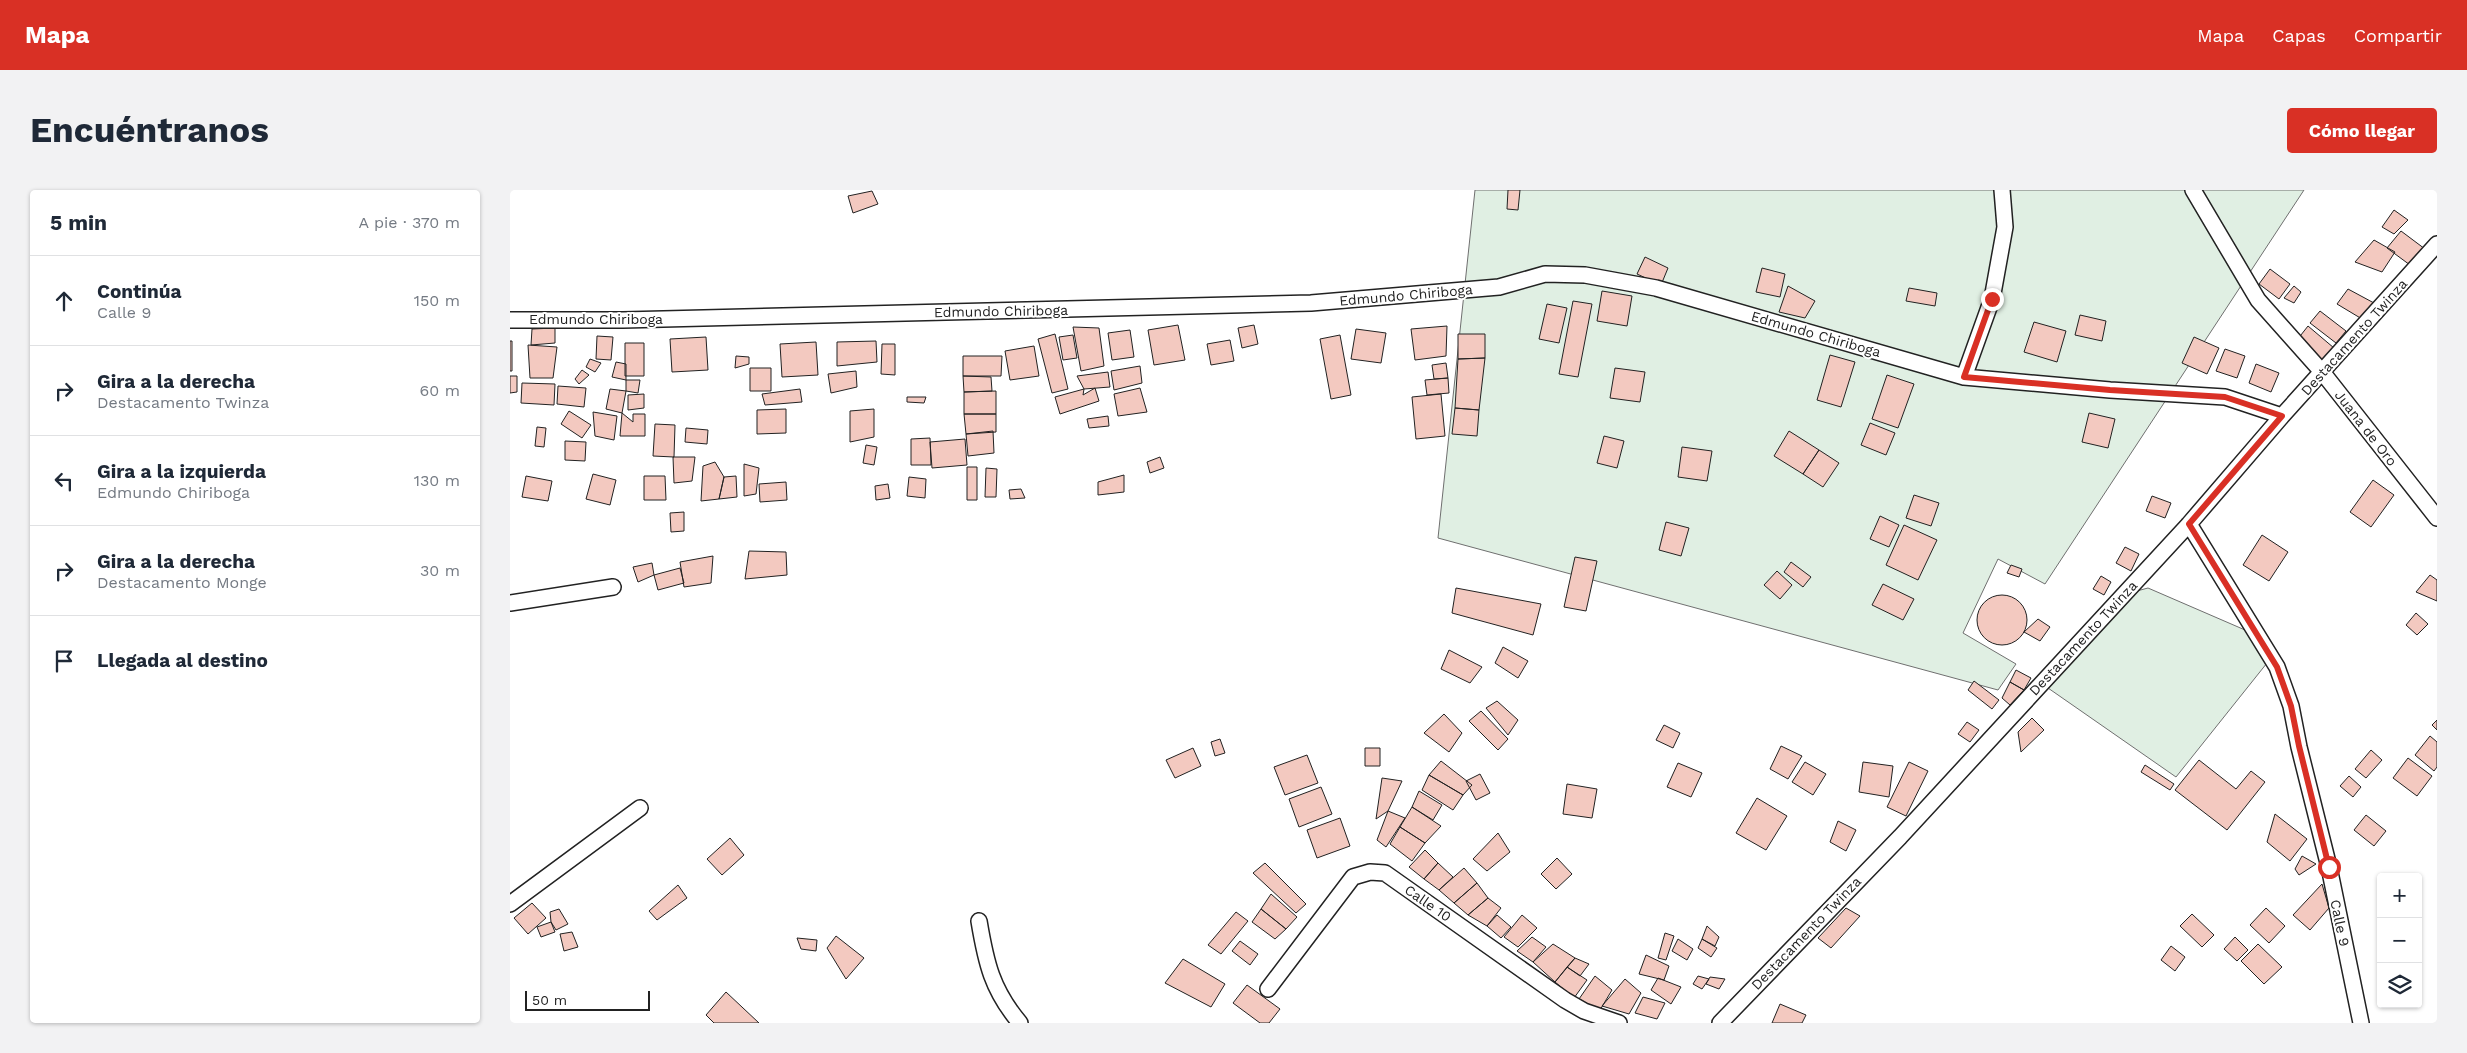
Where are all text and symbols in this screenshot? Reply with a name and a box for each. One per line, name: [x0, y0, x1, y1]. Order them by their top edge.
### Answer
text: Mapa: [25, 21, 90, 49]
text: Mapa: [2197, 25, 2244, 46]
text: Capas: [2272, 25, 2326, 46]
text: Compartir: [2354, 25, 2442, 46]
button: Cómo llegar: [2287, 108, 2437, 153]
text: Encuéntranos: [30, 109, 269, 151]
text: 5 min: [50, 210, 107, 235]
text: A pie · 370 m: [359, 213, 460, 232]
street label: Destacamento Twinza: [2298, 276, 2410, 398]
text: Continúa: [97, 280, 181, 303]
street label: Edmundo Chiriboga: [1339, 281, 1474, 309]
icon: ahead: [50, 287, 78, 315]
route end: [1981, 288, 2004, 311]
text: 150 m: [414, 291, 460, 310]
street label: Edmundo Chiriboga: [934, 302, 1068, 320]
text: Calle 9: [97, 303, 151, 322]
street label: Edmundo Chiriboga: [1749, 308, 1883, 360]
street label: Edmundo Chiriboga: [529, 311, 663, 327]
text: Gira a la derecha: [97, 370, 255, 393]
icon: right: [50, 377, 78, 405]
text: 60 m: [420, 381, 460, 400]
street label: Juana de Oro: [2332, 387, 2400, 469]
text: Destacamento Twinza: [97, 393, 269, 412]
text: Gira a la izquierda: [97, 460, 266, 483]
icon: left: [50, 467, 78, 495]
text: 130 m: [414, 471, 460, 490]
text: Edmundo Chiriboga: [97, 483, 250, 502]
text: Gira a la derecha: [97, 550, 255, 573]
icon: right: [50, 557, 78, 585]
text: 30 m: [420, 561, 460, 580]
text: Destacamento Monge: [97, 573, 267, 592]
street label: Destacamento Twinza: [2026, 577, 2140, 699]
icon: arrive: [50, 647, 78, 675]
text: Llegada al destino: [97, 649, 268, 672]
route start: [2318, 856, 2341, 879]
street label: Destacamento Twinza: [1748, 873, 1864, 993]
map controls: [2377, 873, 2422, 1008]
button: +: [2377, 873, 2422, 918]
street label: Calle 10: [1402, 881, 1454, 925]
street label: Calle 9: [2327, 898, 2353, 948]
button: −: [2377, 918, 2422, 963]
button: layers: [2377, 963, 2422, 1008]
scale bar: [525, 988, 650, 1011]
text: 50 m: [532, 992, 567, 1008]

